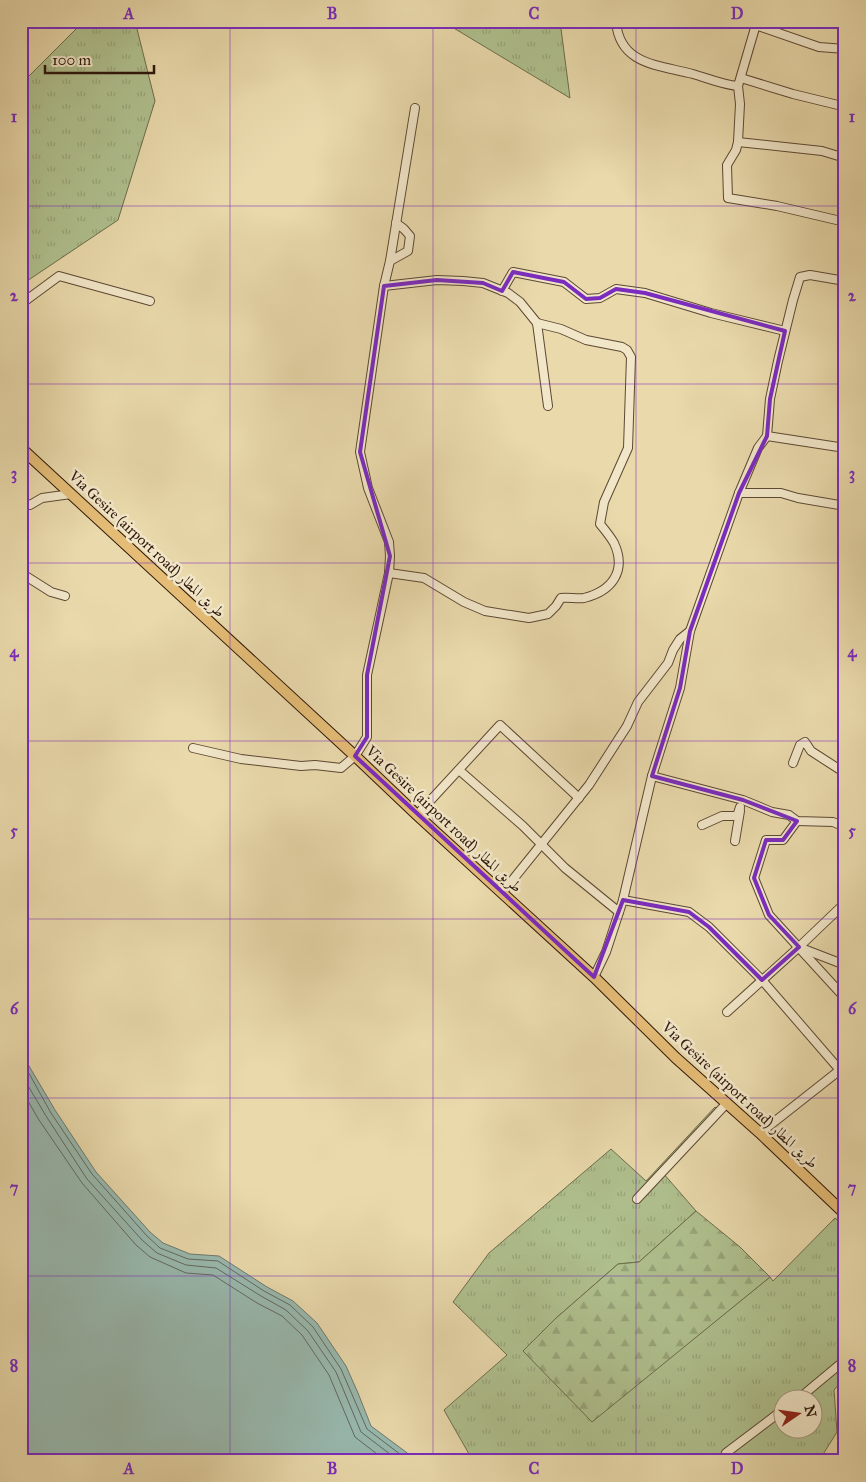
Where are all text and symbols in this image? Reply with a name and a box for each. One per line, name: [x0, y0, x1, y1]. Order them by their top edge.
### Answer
text: A: [123, 4, 135, 23]
text: B: [327, 4, 337, 23]
text: C: [529, 4, 540, 23]
text: D: [731, 4, 744, 23]
scale bar: [45, 42, 154, 74]
text: 100 m: [52, 51, 92, 69]
text: 1: [11, 107, 18, 126]
text: 1: [849, 107, 856, 126]
text: 2: [10, 286, 19, 305]
text: 2: [848, 286, 857, 305]
text: 3: [11, 464, 17, 484]
text: 3: [849, 464, 855, 484]
street label: Via Gesire (airport road) طريق المطار: [64, 466, 229, 622]
text: 4: [10, 642, 20, 662]
text: 4: [848, 642, 858, 662]
street label: Via Gesire (airport road) طريق المطار: [361, 741, 526, 897]
text: 5: [10, 821, 18, 840]
text: 5: [848, 821, 856, 840]
text: 6: [10, 999, 19, 1018]
text: 6: [848, 999, 857, 1018]
street label: Via Gesire (airport road) طريق المطار: [657, 1017, 822, 1173]
text: 7: [10, 1178, 19, 1197]
text: 7: [848, 1178, 857, 1197]
text: 8: [10, 1356, 18, 1375]
text: 8: [848, 1356, 856, 1375]
north arrow: [774, 1390, 824, 1440]
text: N: [801, 1403, 820, 1419]
text: A: [123, 1459, 135, 1478]
text: B: [327, 1459, 337, 1478]
text: C: [529, 1459, 540, 1478]
text: D: [731, 1459, 744, 1478]

